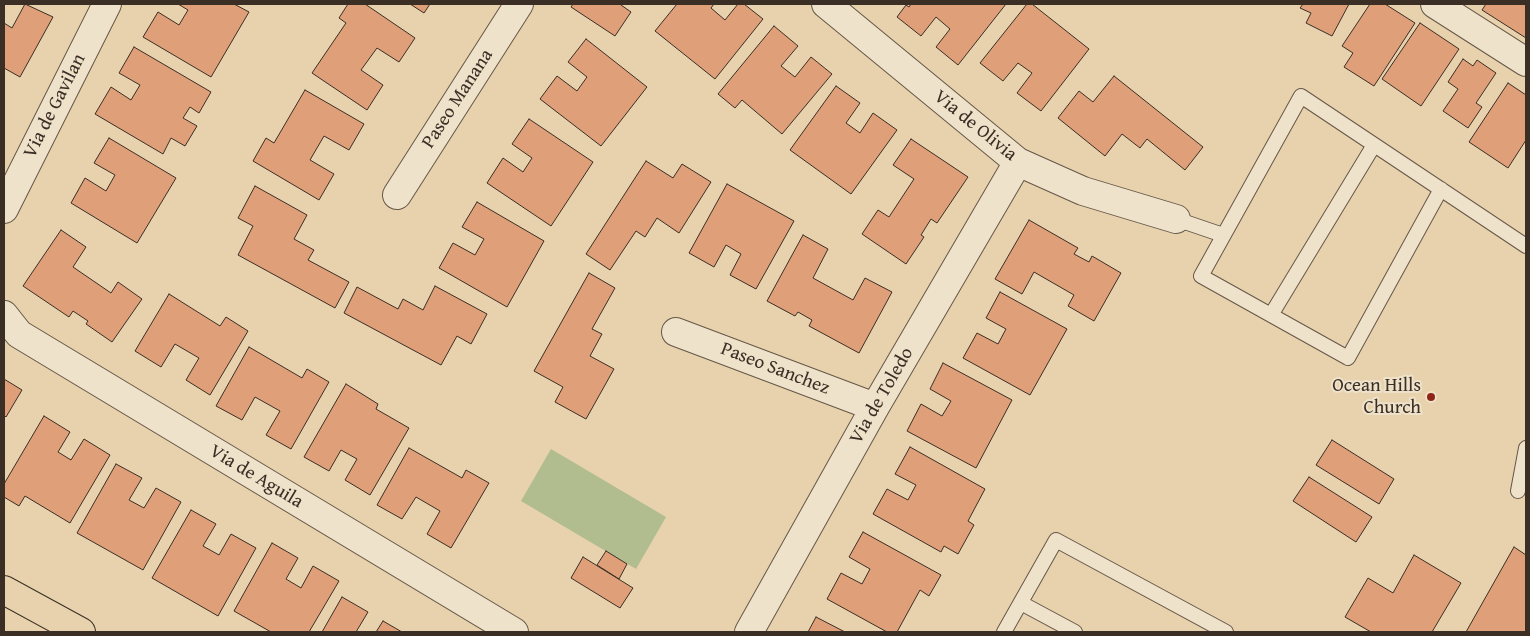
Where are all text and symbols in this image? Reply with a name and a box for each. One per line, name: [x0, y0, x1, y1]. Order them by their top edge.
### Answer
street label: Paseo Manana: [418, 45, 498, 153]
street label: Via de Gavilan: [19, 50, 91, 162]
street label: Via de Olivia: [929, 86, 1021, 166]
street label: Paseo Sanchez: [717, 338, 833, 400]
street label: Via de Toledo: [845, 344, 919, 448]
place label: Ocean Hills Church: [1332, 375, 1421, 419]
marker: Ocean Hills Church: [1425, 391, 1437, 403]
street label: Via de Aguila: [205, 440, 307, 514]

